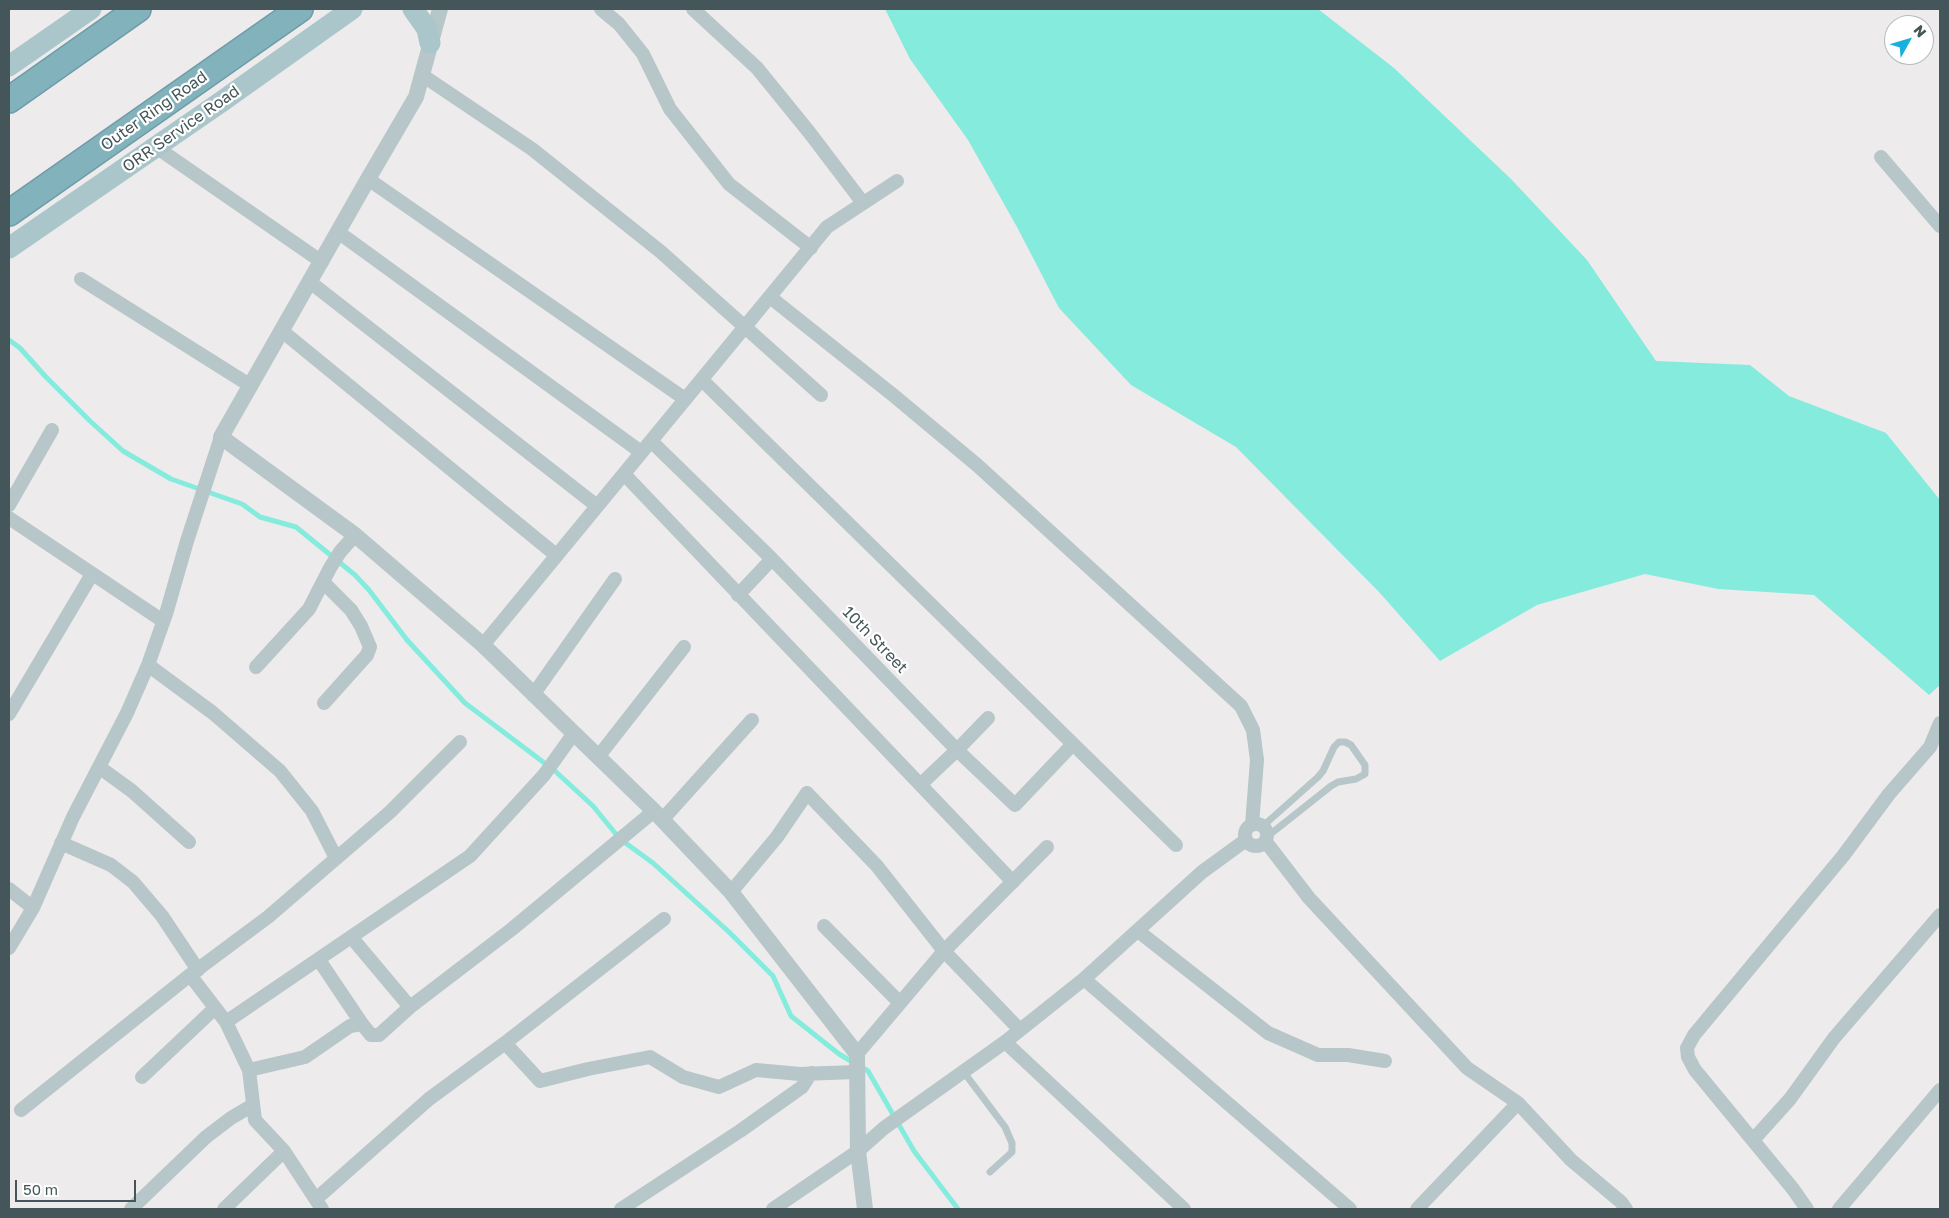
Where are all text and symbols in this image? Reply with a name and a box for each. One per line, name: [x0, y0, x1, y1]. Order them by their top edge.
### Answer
north arrow: [1884, 15, 1934, 65]
text: N: [1910, 21, 1930, 40]
street label: Outer Ring Road: [97, 67, 211, 155]
street label: ORR Service Road: [119, 81, 243, 177]
street label: 10th Street: [838, 603, 912, 677]
scale bar: [18, 1170, 139, 1202]
text: 50 m: [23, 1180, 58, 1198]

